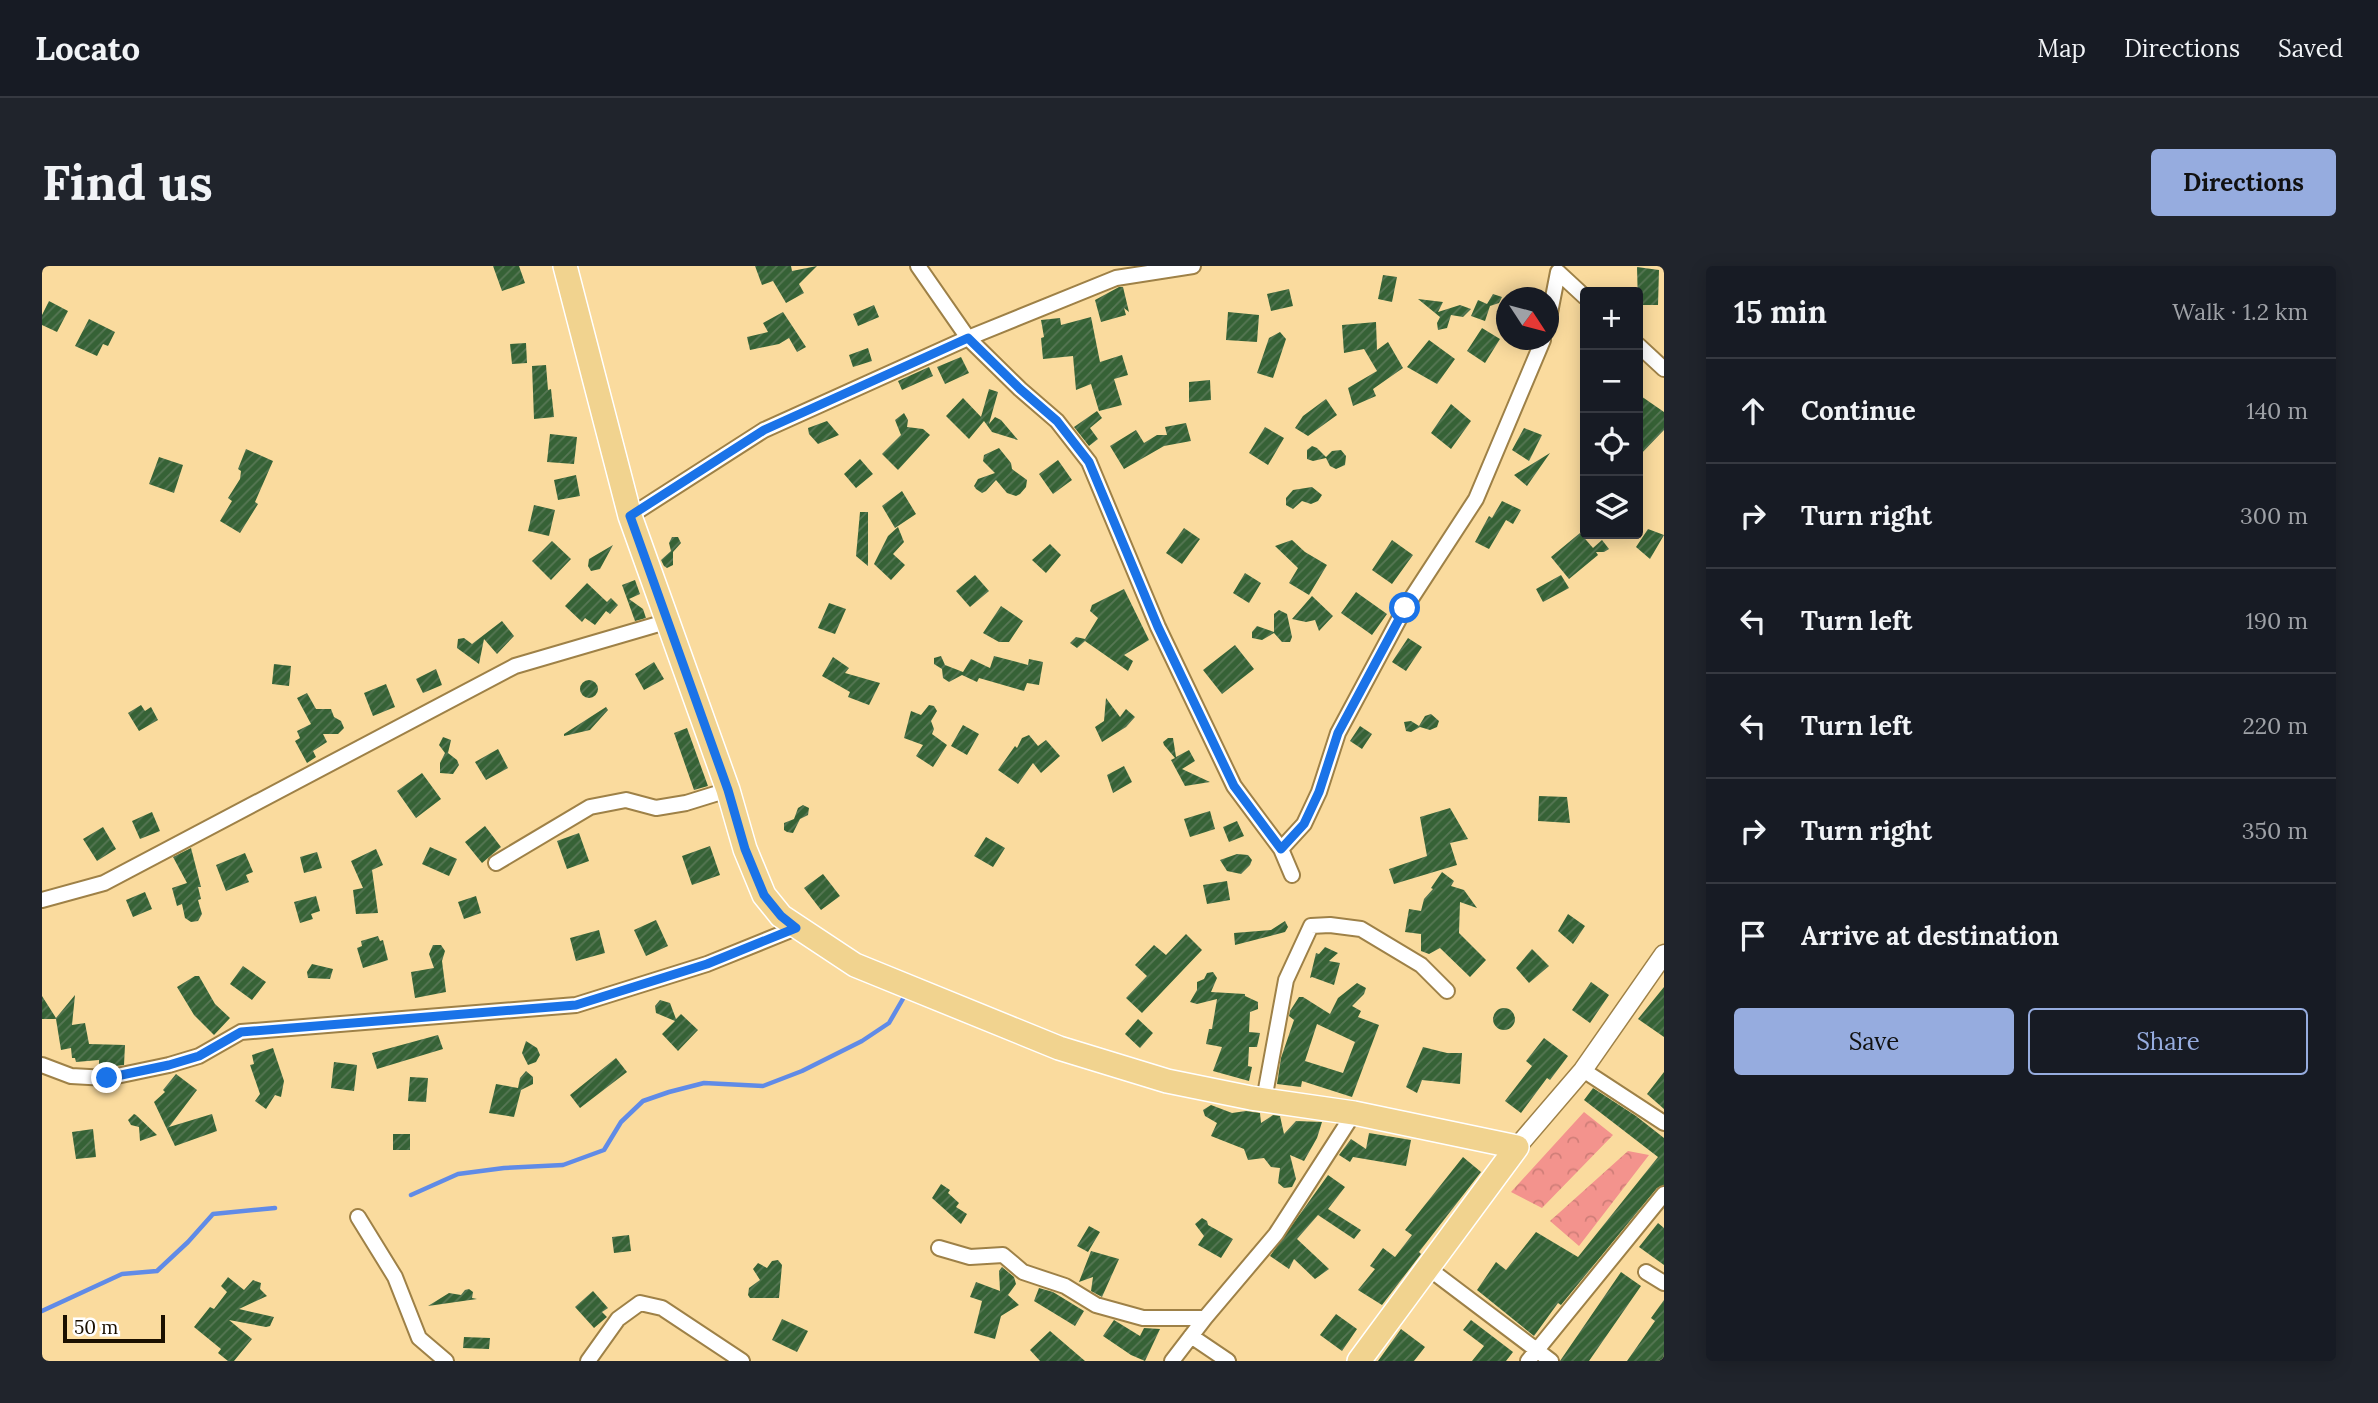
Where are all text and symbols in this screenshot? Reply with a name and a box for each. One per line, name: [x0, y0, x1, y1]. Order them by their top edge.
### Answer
text: Locato: [35, 27, 140, 69]
text: Map: [2037, 33, 2086, 64]
text: Directions: [2124, 33, 2240, 64]
text: Saved: [2278, 33, 2343, 64]
button: Directions: [2151, 149, 2336, 216]
text: Find us: [42, 151, 213, 213]
north arrow: [1496, 287, 1559, 350]
map controls: [1580, 287, 1643, 539]
button: +: [1580, 287, 1643, 350]
text: 15 min: [1734, 293, 1827, 331]
text: Walk · 1.2 km: [2172, 297, 2308, 326]
button: −: [1580, 350, 1643, 413]
icon: ahead: [1734, 392, 1772, 430]
text: Continue: [1801, 394, 1916, 427]
text: 140 m: [2246, 396, 2308, 425]
button: locate: [1580, 413, 1643, 476]
button: layers: [1580, 476, 1643, 539]
icon: right: [1734, 497, 1772, 535]
text: Turn right: [1801, 499, 1932, 532]
text: 300 m: [2240, 501, 2308, 530]
route start: [1389, 592, 1420, 623]
icon: left: [1734, 602, 1772, 640]
text: Turn left: [1801, 604, 1912, 637]
text: 190 m: [2245, 606, 2308, 635]
icon: left: [1734, 707, 1772, 745]
text: Turn left: [1801, 709, 1912, 742]
text: 220 m: [2242, 711, 2308, 740]
icon: right: [1734, 812, 1772, 850]
text: Turn right: [1801, 814, 1932, 847]
text: 350 m: [2242, 816, 2308, 845]
icon: arrive: [1734, 917, 1772, 955]
text: Arrive at destination: [1801, 919, 2059, 952]
button: Save: [1734, 1008, 2014, 1075]
button: Share: [2028, 1008, 2308, 1075]
route end: [91, 1062, 122, 1093]
scale bar: [63, 1312, 164, 1344]
text: 50 m: [74, 1315, 118, 1339]

